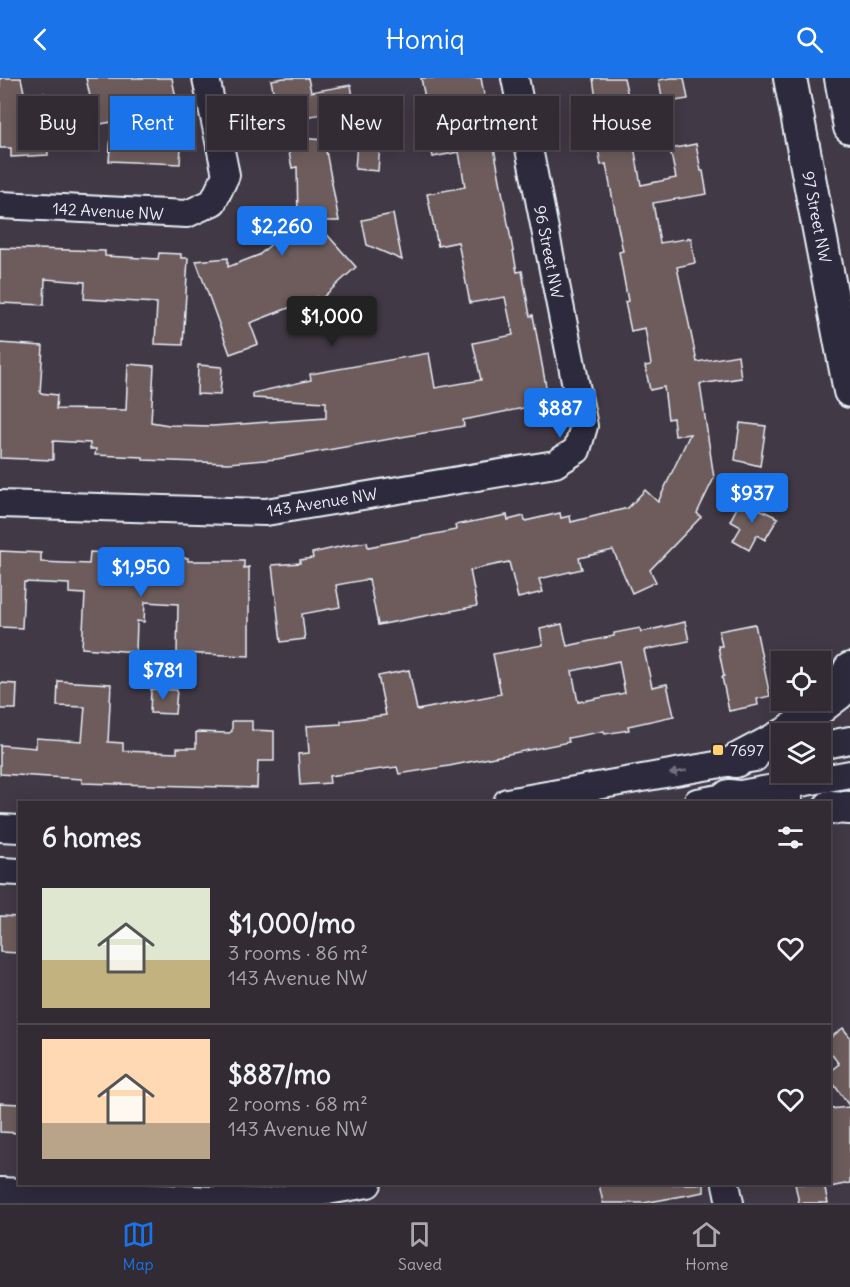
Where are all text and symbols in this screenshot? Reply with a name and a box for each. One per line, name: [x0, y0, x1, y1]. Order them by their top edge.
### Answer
text: Homiq: [385, 22, 465, 56]
icon: back: [24, 23, 57, 56]
icon: search: [793, 23, 826, 56]
chip: Buy: [18, 96, 98, 150]
chip: Rent: [110, 96, 195, 150]
chip: Filters: [207, 96, 307, 150]
chip: New: [319, 96, 403, 150]
chip: Apartment: [415, 96, 559, 150]
chip: House: [571, 96, 673, 150]
street label: 97 Street NW: [798, 169, 836, 265]
street label: 142 Avenue NW: [52, 198, 165, 224]
street label: 96 Street NW: [530, 204, 568, 301]
pin: $2,260: [233, 206, 331, 257]
text: $2,260: [251, 213, 313, 238]
pin: $1,000: [283, 296, 381, 347]
text: $1,000: [301, 303, 363, 328]
pin: $887: [524, 388, 596, 439]
text: $887: [538, 395, 582, 420]
pin: $937: [716, 473, 788, 524]
text: $937: [730, 480, 774, 505]
street label: 143 Avenue NW: [265, 483, 379, 521]
pin: $1,950: [92, 547, 190, 598]
text: $1,950: [111, 554, 171, 579]
pin: $781: [127, 650, 199, 701]
map controls: [771, 651, 831, 783]
button: locate: [771, 651, 831, 711]
text: $781: [143, 657, 183, 682]
button: layers: [771, 723, 831, 783]
place label: 7697: [730, 740, 764, 760]
marker: 7697: [711, 743, 725, 757]
one-way arrow: [668, 768, 687, 777]
text: 6 homes: [42, 821, 141, 854]
icon: filters: [774, 821, 807, 854]
text: $1,000/mo: [228, 907, 355, 940]
icon: home: [90, 912, 162, 984]
icon: heart: [774, 932, 807, 965]
text: 3 rooms · 86 m²: [228, 940, 368, 965]
text: 143 Avenue NW: [228, 965, 367, 990]
text: $887/mo: [228, 1058, 331, 1091]
icon: home: [90, 1063, 162, 1135]
icon: heart: [774, 1083, 807, 1116]
text: 2 rooms · 68 m²: [228, 1091, 368, 1116]
text: 143 Avenue NW: [228, 1116, 367, 1141]
tab: Map: [122, 1218, 155, 1274]
tab: Saved: [398, 1218, 442, 1274]
tab: Home: [685, 1218, 728, 1274]

